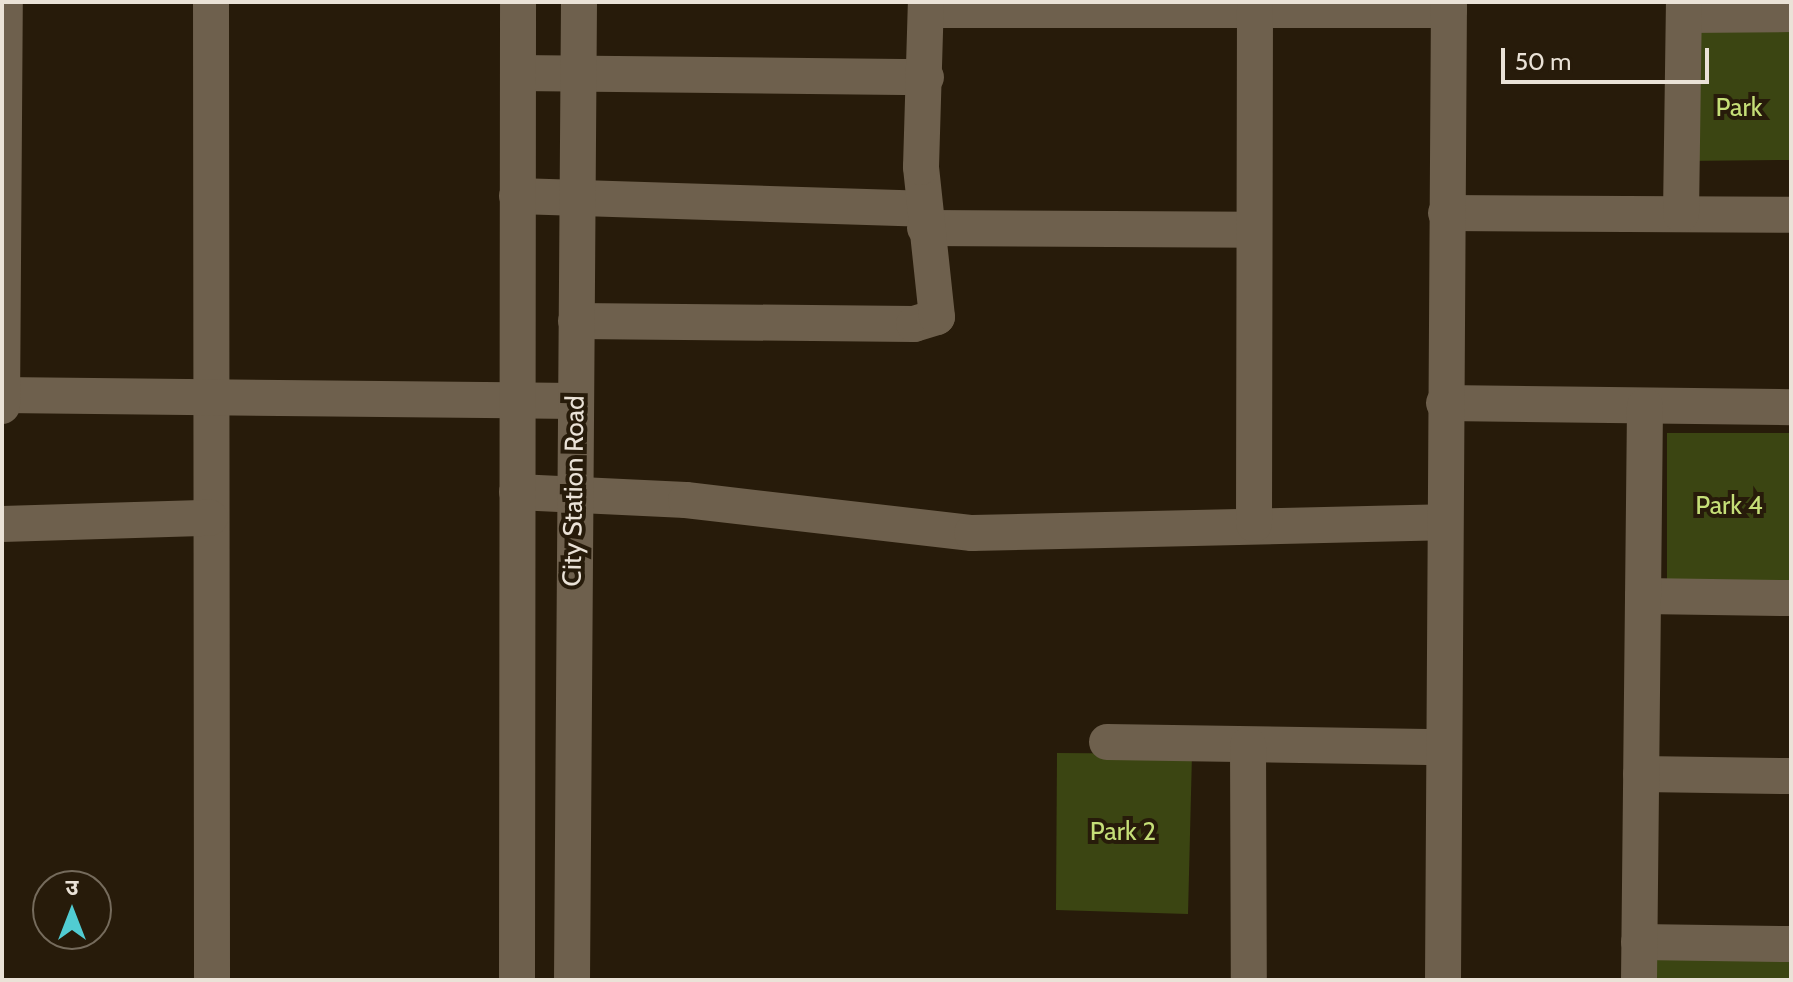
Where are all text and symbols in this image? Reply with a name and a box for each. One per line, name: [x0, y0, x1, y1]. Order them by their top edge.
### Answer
scale bar: [1505, 32, 1713, 82]
text: 50 m: [1515, 47, 1571, 76]
park label: Park: [1716, 92, 1762, 124]
street label: City Station Road: [557, 395, 591, 587]
park label: Park 4: [1695, 490, 1763, 522]
park label: Park 2: [1090, 816, 1156, 848]
north arrow: [32, 870, 112, 950]
text: उ: [66, 874, 78, 901]

